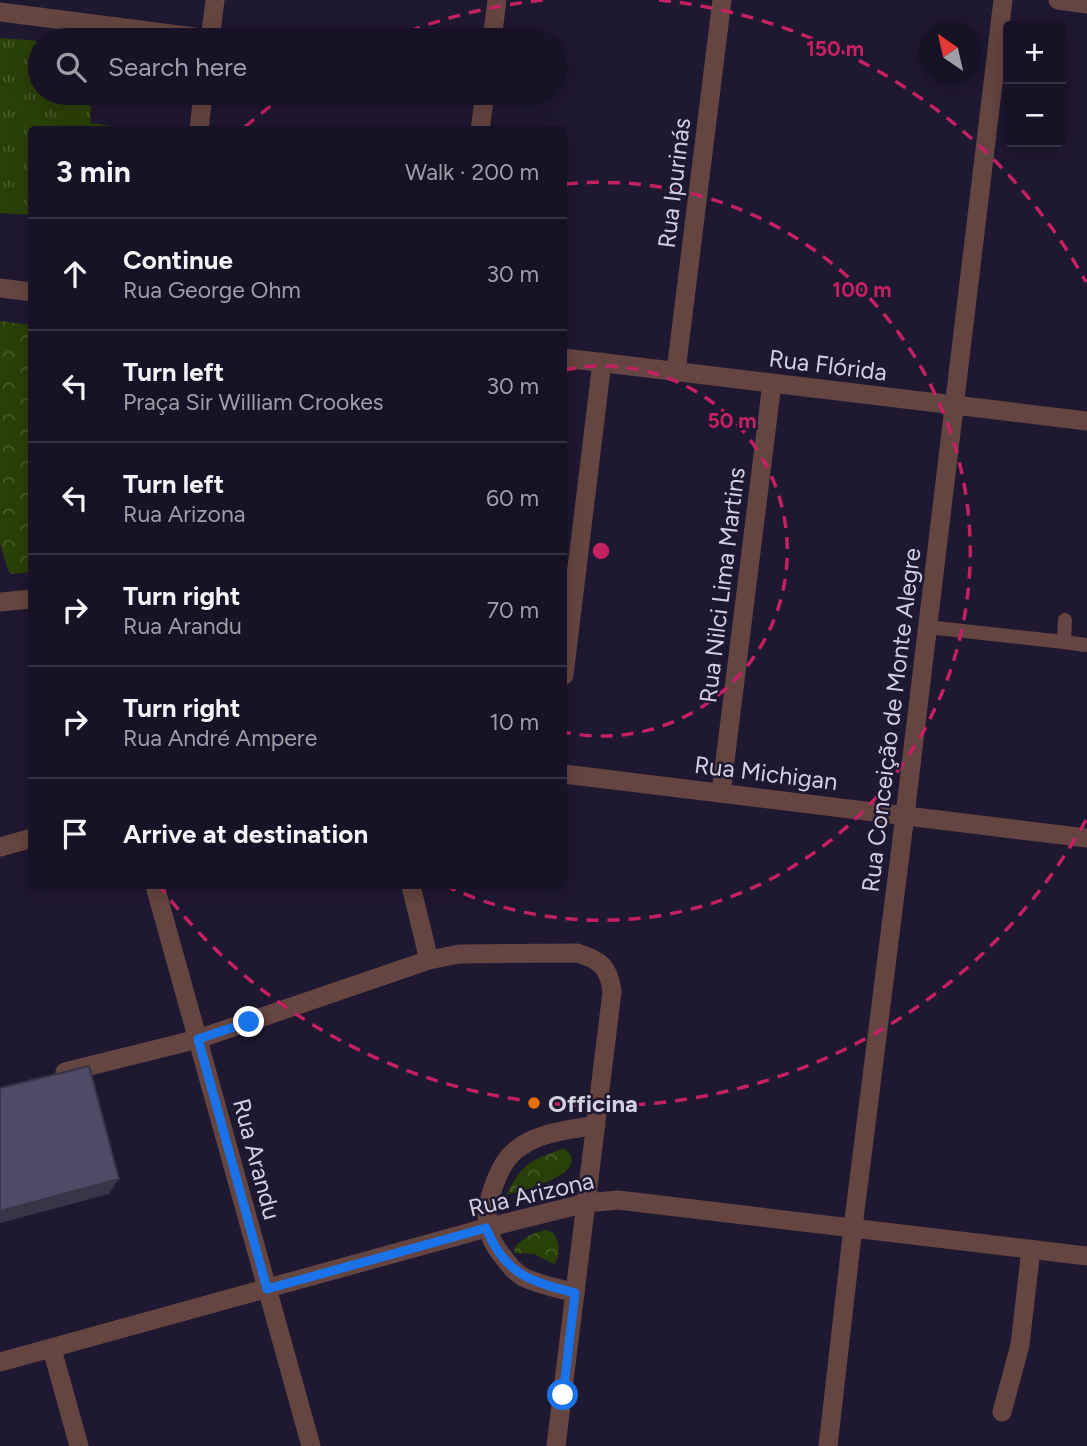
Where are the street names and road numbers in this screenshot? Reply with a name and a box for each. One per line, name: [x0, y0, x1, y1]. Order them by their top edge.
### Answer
street label: Rua Ipurinás: [652, 116, 696, 250]
street label: Rua Flórida: [767, 343, 889, 387]
street label: Rua Nilci Lima Martins: [693, 466, 751, 704]
street label: Rua Conceição de Monte Alegre: [855, 546, 927, 894]
street label: Rua Michigan: [693, 750, 839, 796]
street label: Rua Arandu: [227, 1095, 287, 1223]
street label: Rua Arizona: [465, 1165, 597, 1223]

